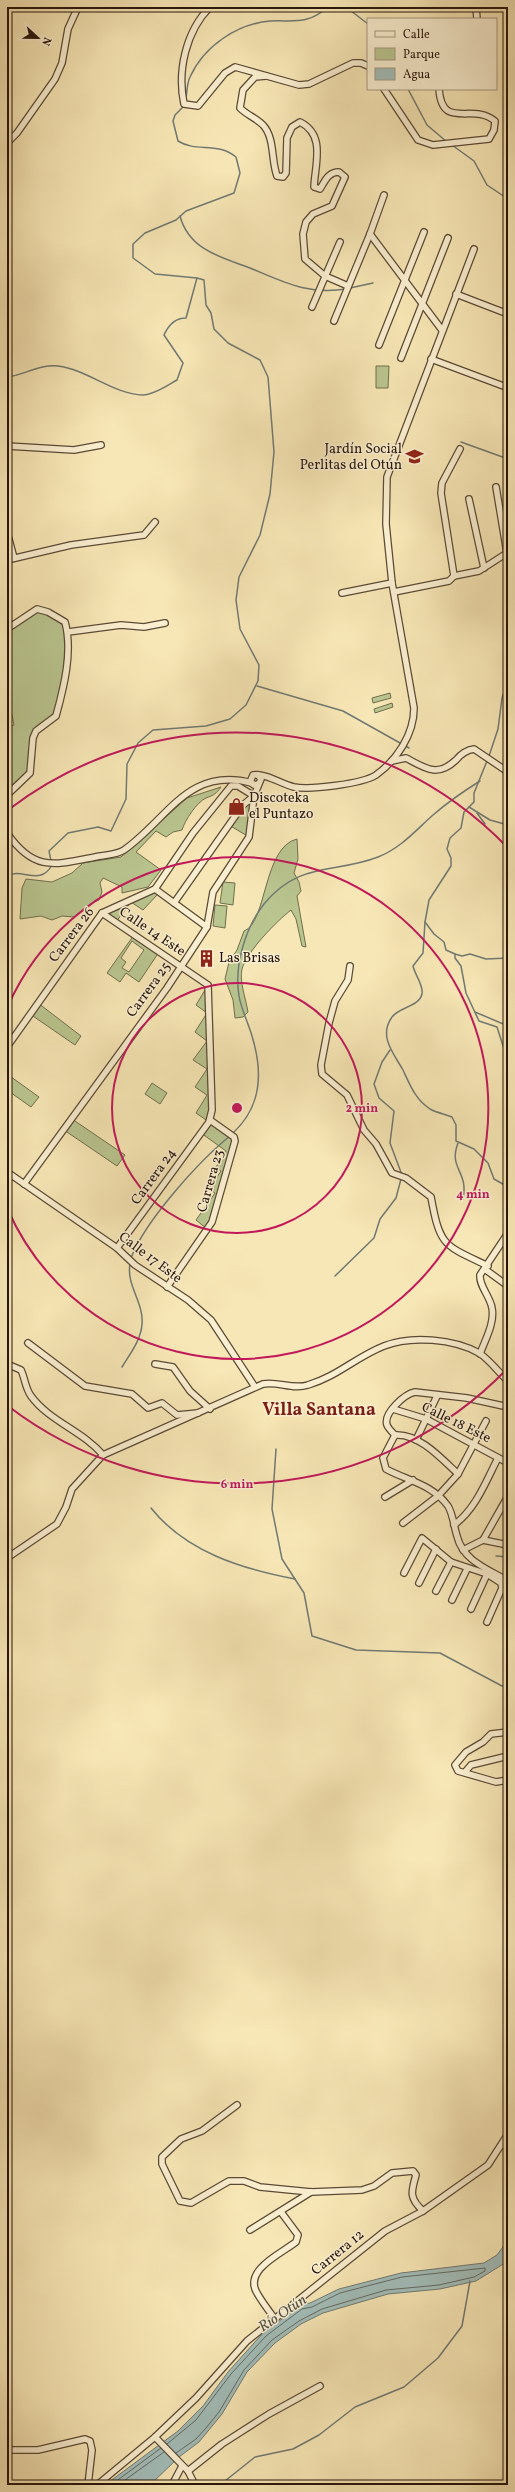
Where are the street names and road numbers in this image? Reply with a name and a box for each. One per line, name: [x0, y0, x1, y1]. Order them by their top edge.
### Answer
street label: Carrera 26: [45, 903, 99, 967]
street label: Calle 14 Este: [115, 903, 189, 961]
street label: Carrera 25: [122, 958, 176, 1022]
street label: Carrera 24: [127, 1145, 181, 1209]
street label: Carrera 23: [193, 1147, 229, 1215]
street label: Calle 17 Este: [114, 1228, 186, 1288]
street label: Calle 18 Este: [418, 1398, 494, 1448]
street label: Carrera 12: [308, 2226, 368, 2280]

